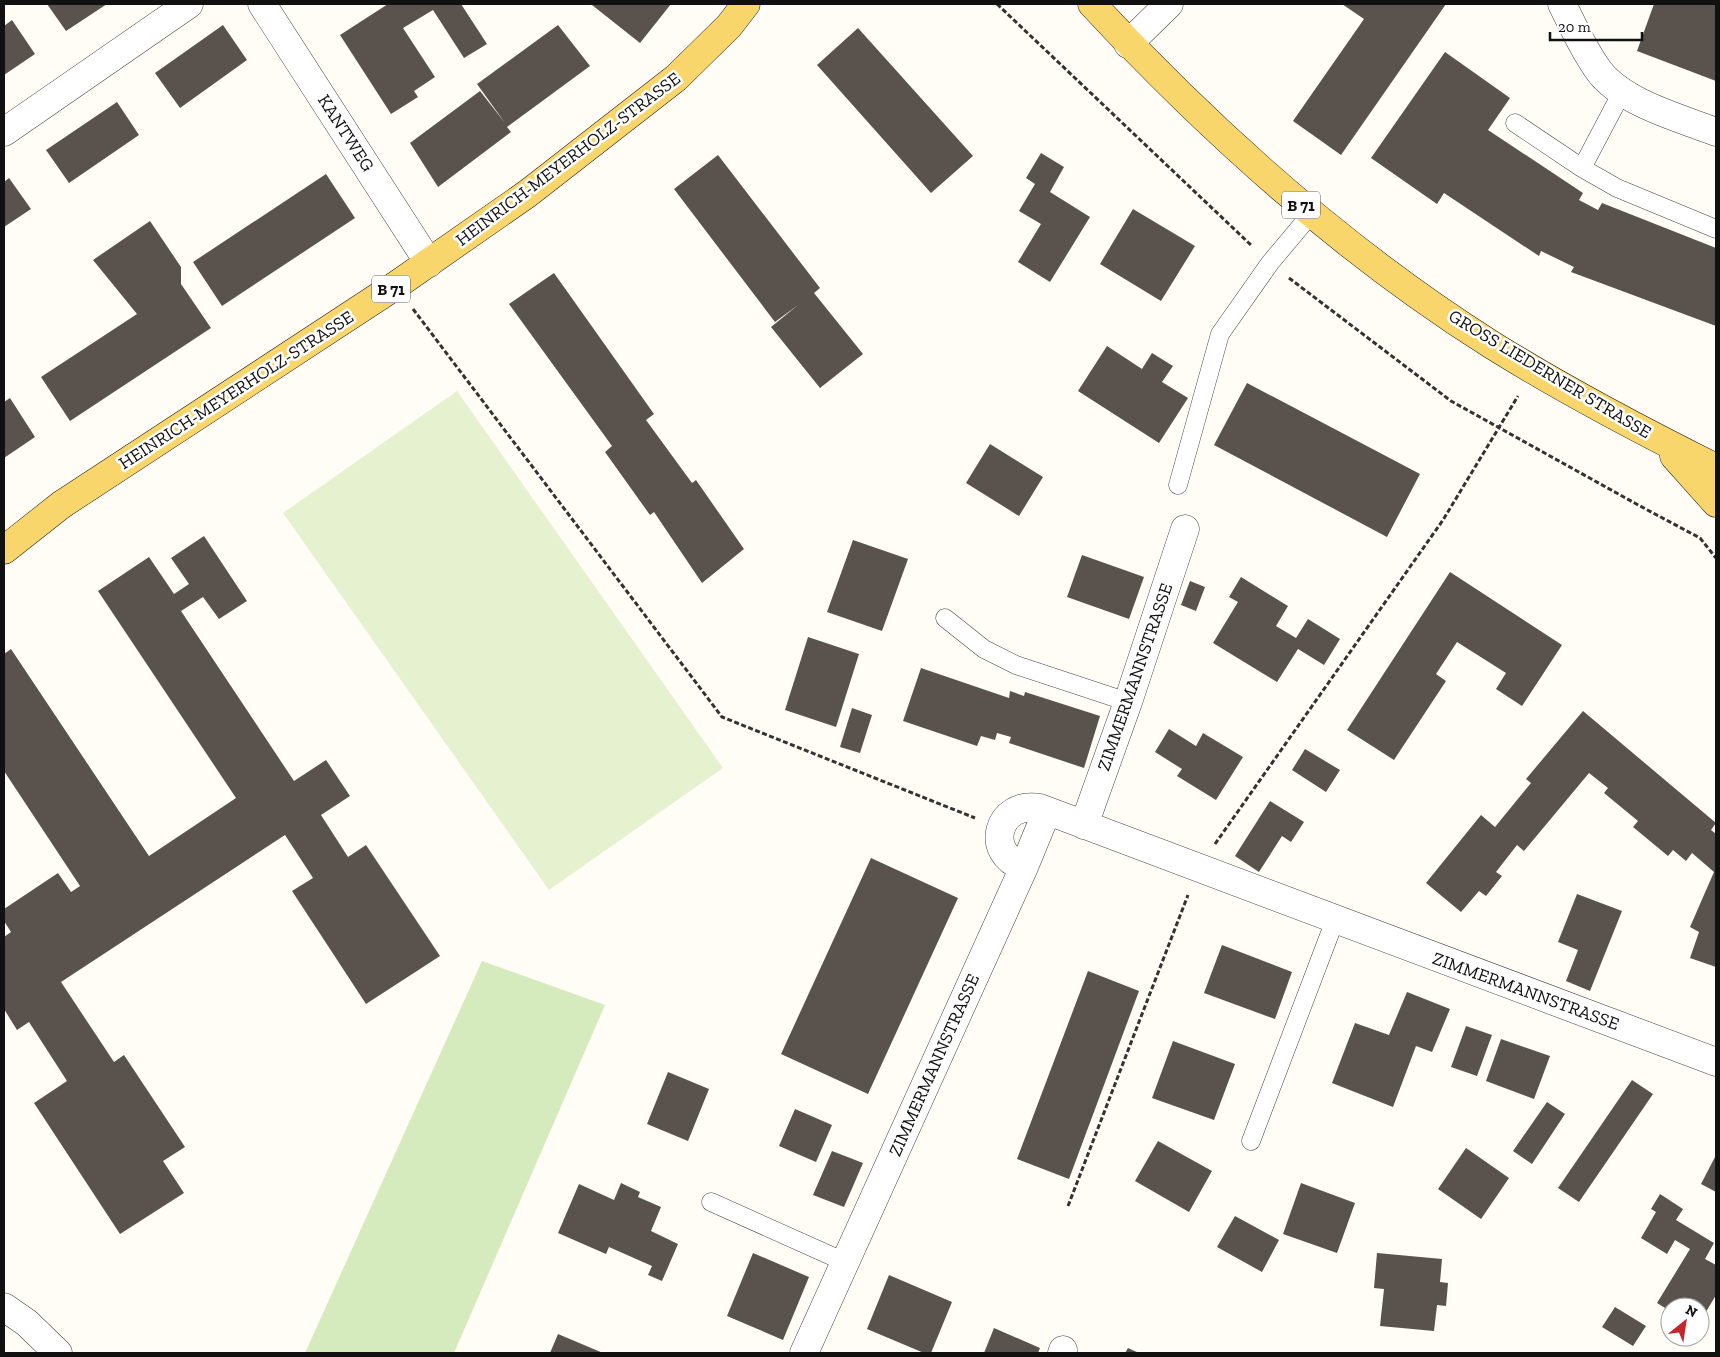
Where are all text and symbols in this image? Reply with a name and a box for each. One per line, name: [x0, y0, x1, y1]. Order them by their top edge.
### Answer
scale bar: [1550, 10, 1642, 42]
text: 20 m: [1558, 18, 1591, 36]
street label: HEINRICH-MEYERHOLZ-STRASSE: [451, 67, 685, 251]
street label: KANTWEG: [313, 90, 379, 176]
road number: B 71: [1282, 192, 1320, 218]
road number: B 71: [372, 276, 410, 302]
street label: GROSS LIEDERNER STRASSE: [1445, 305, 1655, 443]
street label: HEINRICH-MEYERHOLZ-STRASSE: [114, 306, 358, 474]
street label: ZIMMERMANNSTRASSE: [1093, 580, 1177, 774]
street label: ZIMMERMANNSTRASSE: [1430, 947, 1622, 1035]
street label: ZIMMERMANNSTRASSE: [884, 971, 984, 1159]
north arrow: [1660, 1297, 1710, 1347]
text: N: [1682, 1301, 1700, 1321]

